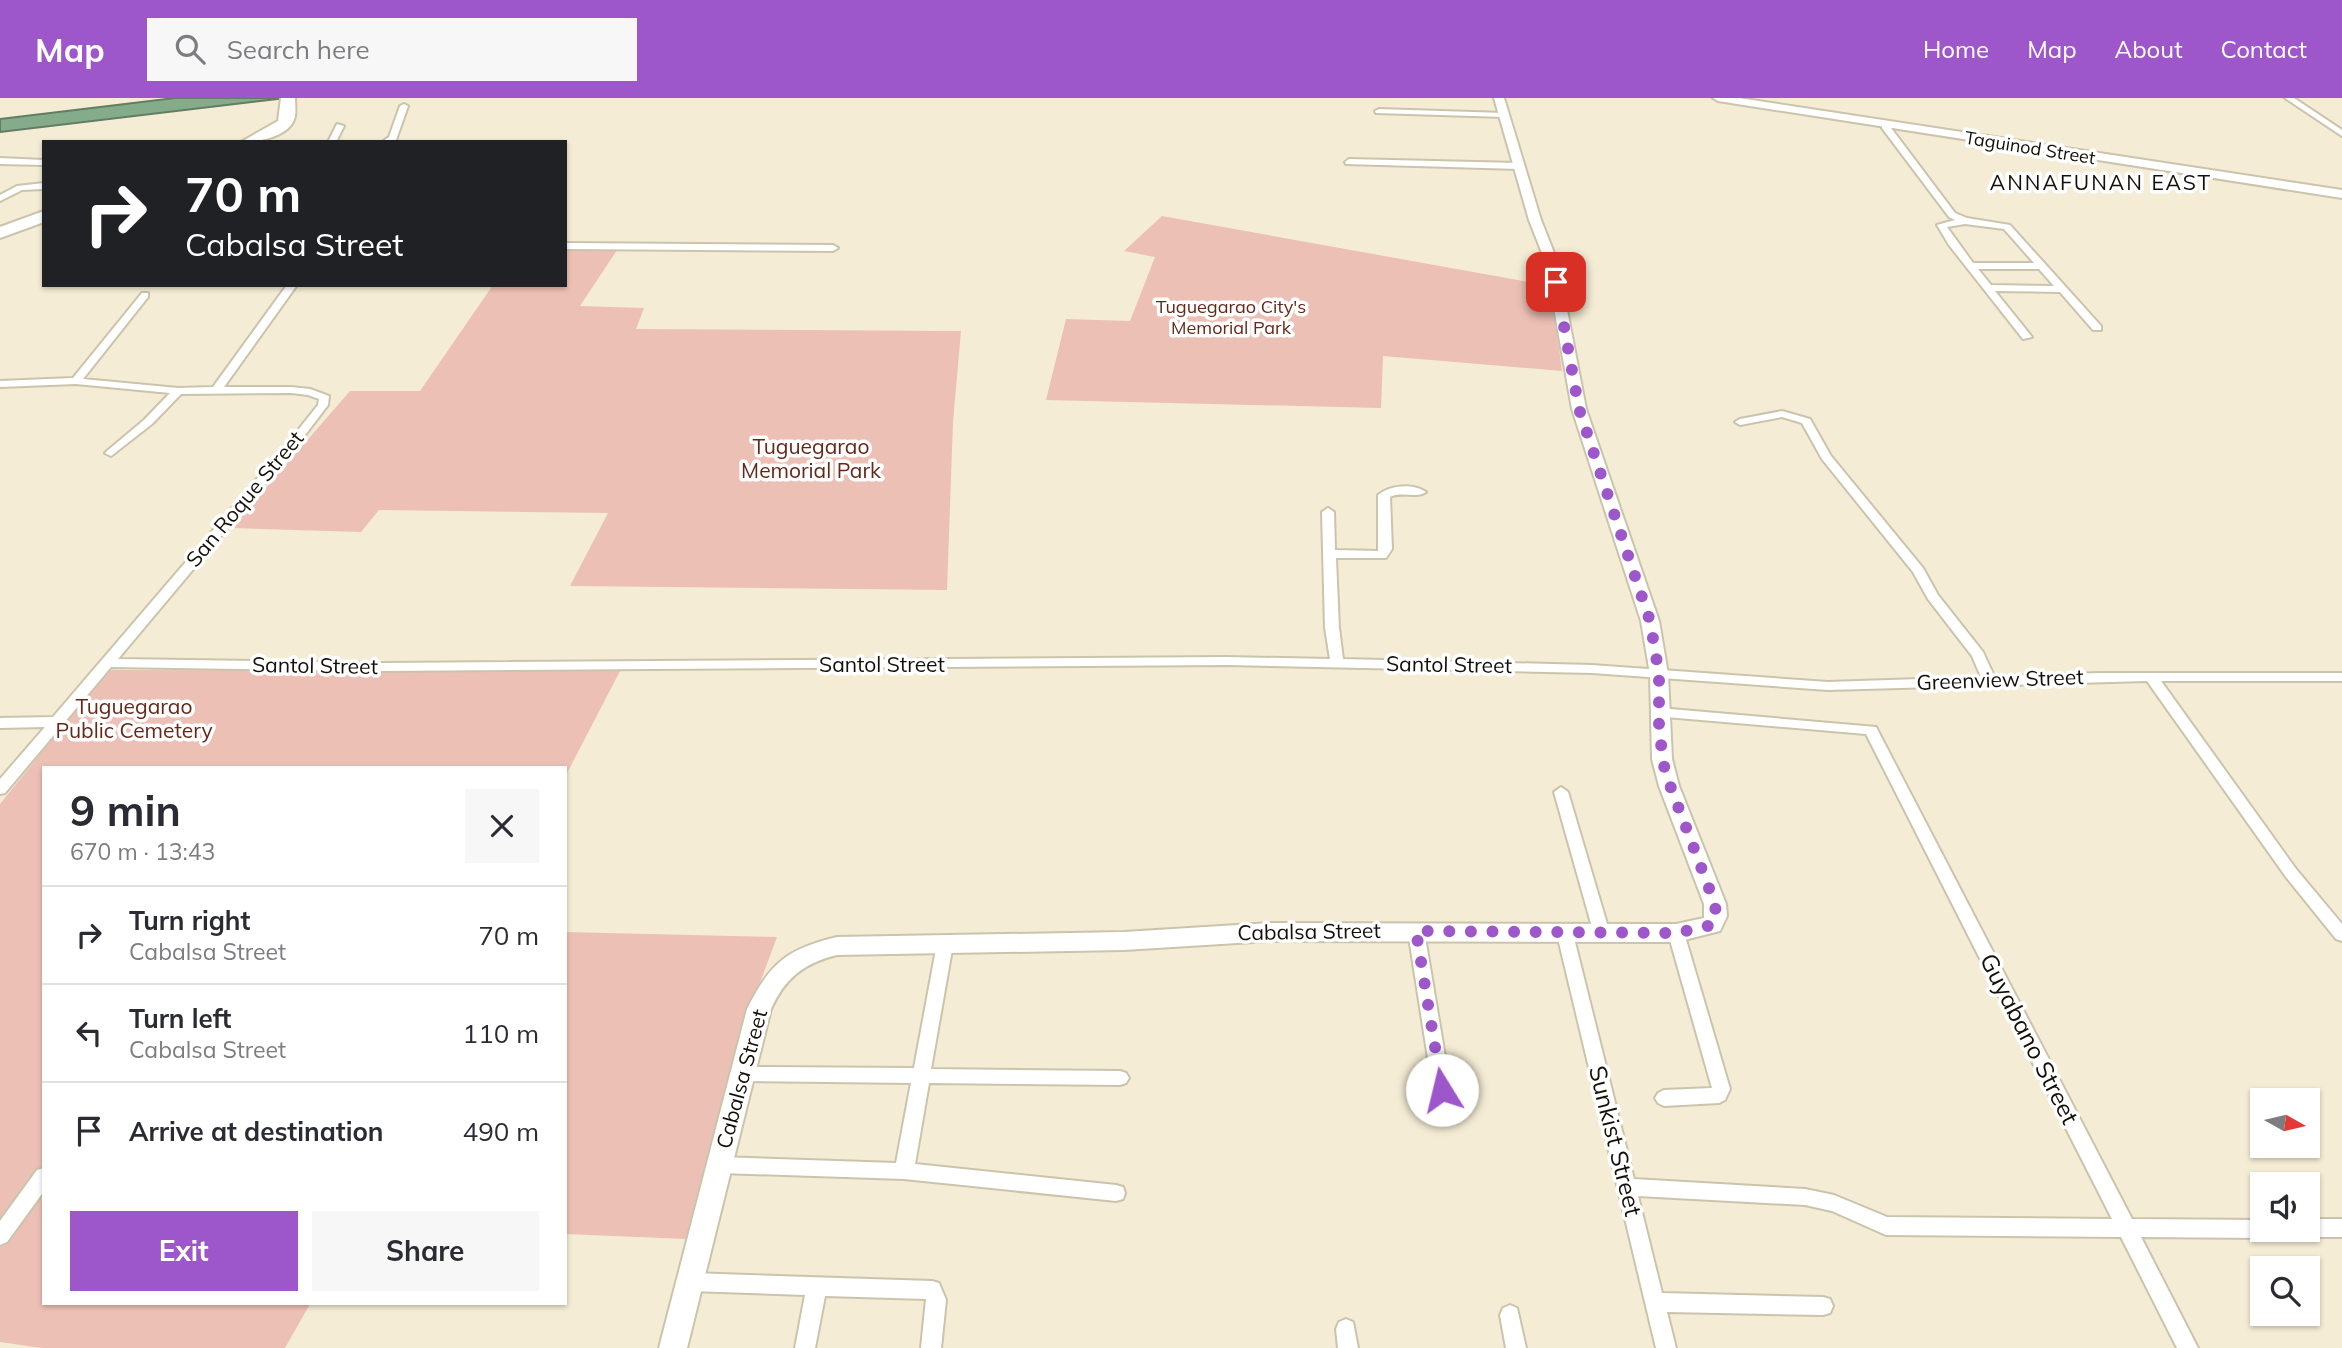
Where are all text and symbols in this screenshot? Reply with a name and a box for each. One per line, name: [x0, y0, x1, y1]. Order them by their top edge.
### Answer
search box: [147, 18, 637, 81]
text: Map: [35, 29, 105, 70]
icon: search: [171, 30, 209, 68]
text: Search here: [227, 33, 370, 66]
text: Home: [1923, 34, 1989, 64]
text: Map: [2027, 34, 2077, 64]
text: About: [2115, 34, 2183, 64]
text: Contact: [2221, 34, 2307, 64]
street label: Taguinod Street: [1963, 126, 2097, 169]
text: 70 m: [185, 163, 301, 224]
icon: right: [70, 168, 161, 259]
district label: ANNAFUNAN EAST: [1990, 169, 2212, 195]
text: Cabalsa Street: [185, 224, 404, 264]
pin: [1526, 252, 1586, 312]
icon: arrive: [1537, 263, 1575, 301]
park label: Tuguegarao City's Memorial Park: [1156, 295, 1306, 339]
street label: San Roque Street: [180, 425, 309, 572]
park label: Tuguegarao Memorial Park: [741, 433, 881, 483]
street label: Santol Street: [1386, 650, 1512, 678]
street label: Santol Street: [252, 651, 378, 679]
street label: Santol Street: [819, 651, 945, 677]
street label: Greenview Street: [1916, 663, 2084, 695]
park label: Tuguegarao Public Cemetery: [55, 693, 213, 743]
text: 9 min: [70, 784, 181, 837]
button: close: [465, 789, 539, 863]
text: 670 m · 13:43: [70, 837, 215, 866]
text: Turn right: [129, 904, 250, 937]
icon: right: [70, 916, 108, 954]
street label: Cabalsa Street: [1237, 917, 1381, 945]
text: 70 m: [478, 919, 539, 952]
text: Cabalsa Street: [129, 937, 286, 966]
street label: Guyabano Street: [1974, 948, 2086, 1129]
text: Turn left: [129, 1002, 231, 1035]
street label: Cabalsa Street: [710, 1006, 772, 1151]
icon: left: [70, 1014, 108, 1052]
text: 110 m: [463, 1017, 539, 1050]
text: Cabalsa Street: [129, 1035, 286, 1064]
position arrow: [1405, 1053, 1479, 1127]
street label: Sunkist Street: [1583, 1063, 1649, 1219]
north arrow: [2250, 1088, 2320, 1158]
map controls: [2250, 1088, 2320, 1326]
icon: arrive: [70, 1112, 108, 1150]
text: Arrive at destination: [129, 1115, 384, 1148]
text: 490 m: [463, 1115, 539, 1148]
button: sound: [2250, 1172, 2320, 1242]
button: Exit: [70, 1211, 298, 1291]
button: Share: [312, 1211, 539, 1291]
button: search: [2250, 1256, 2320, 1326]

